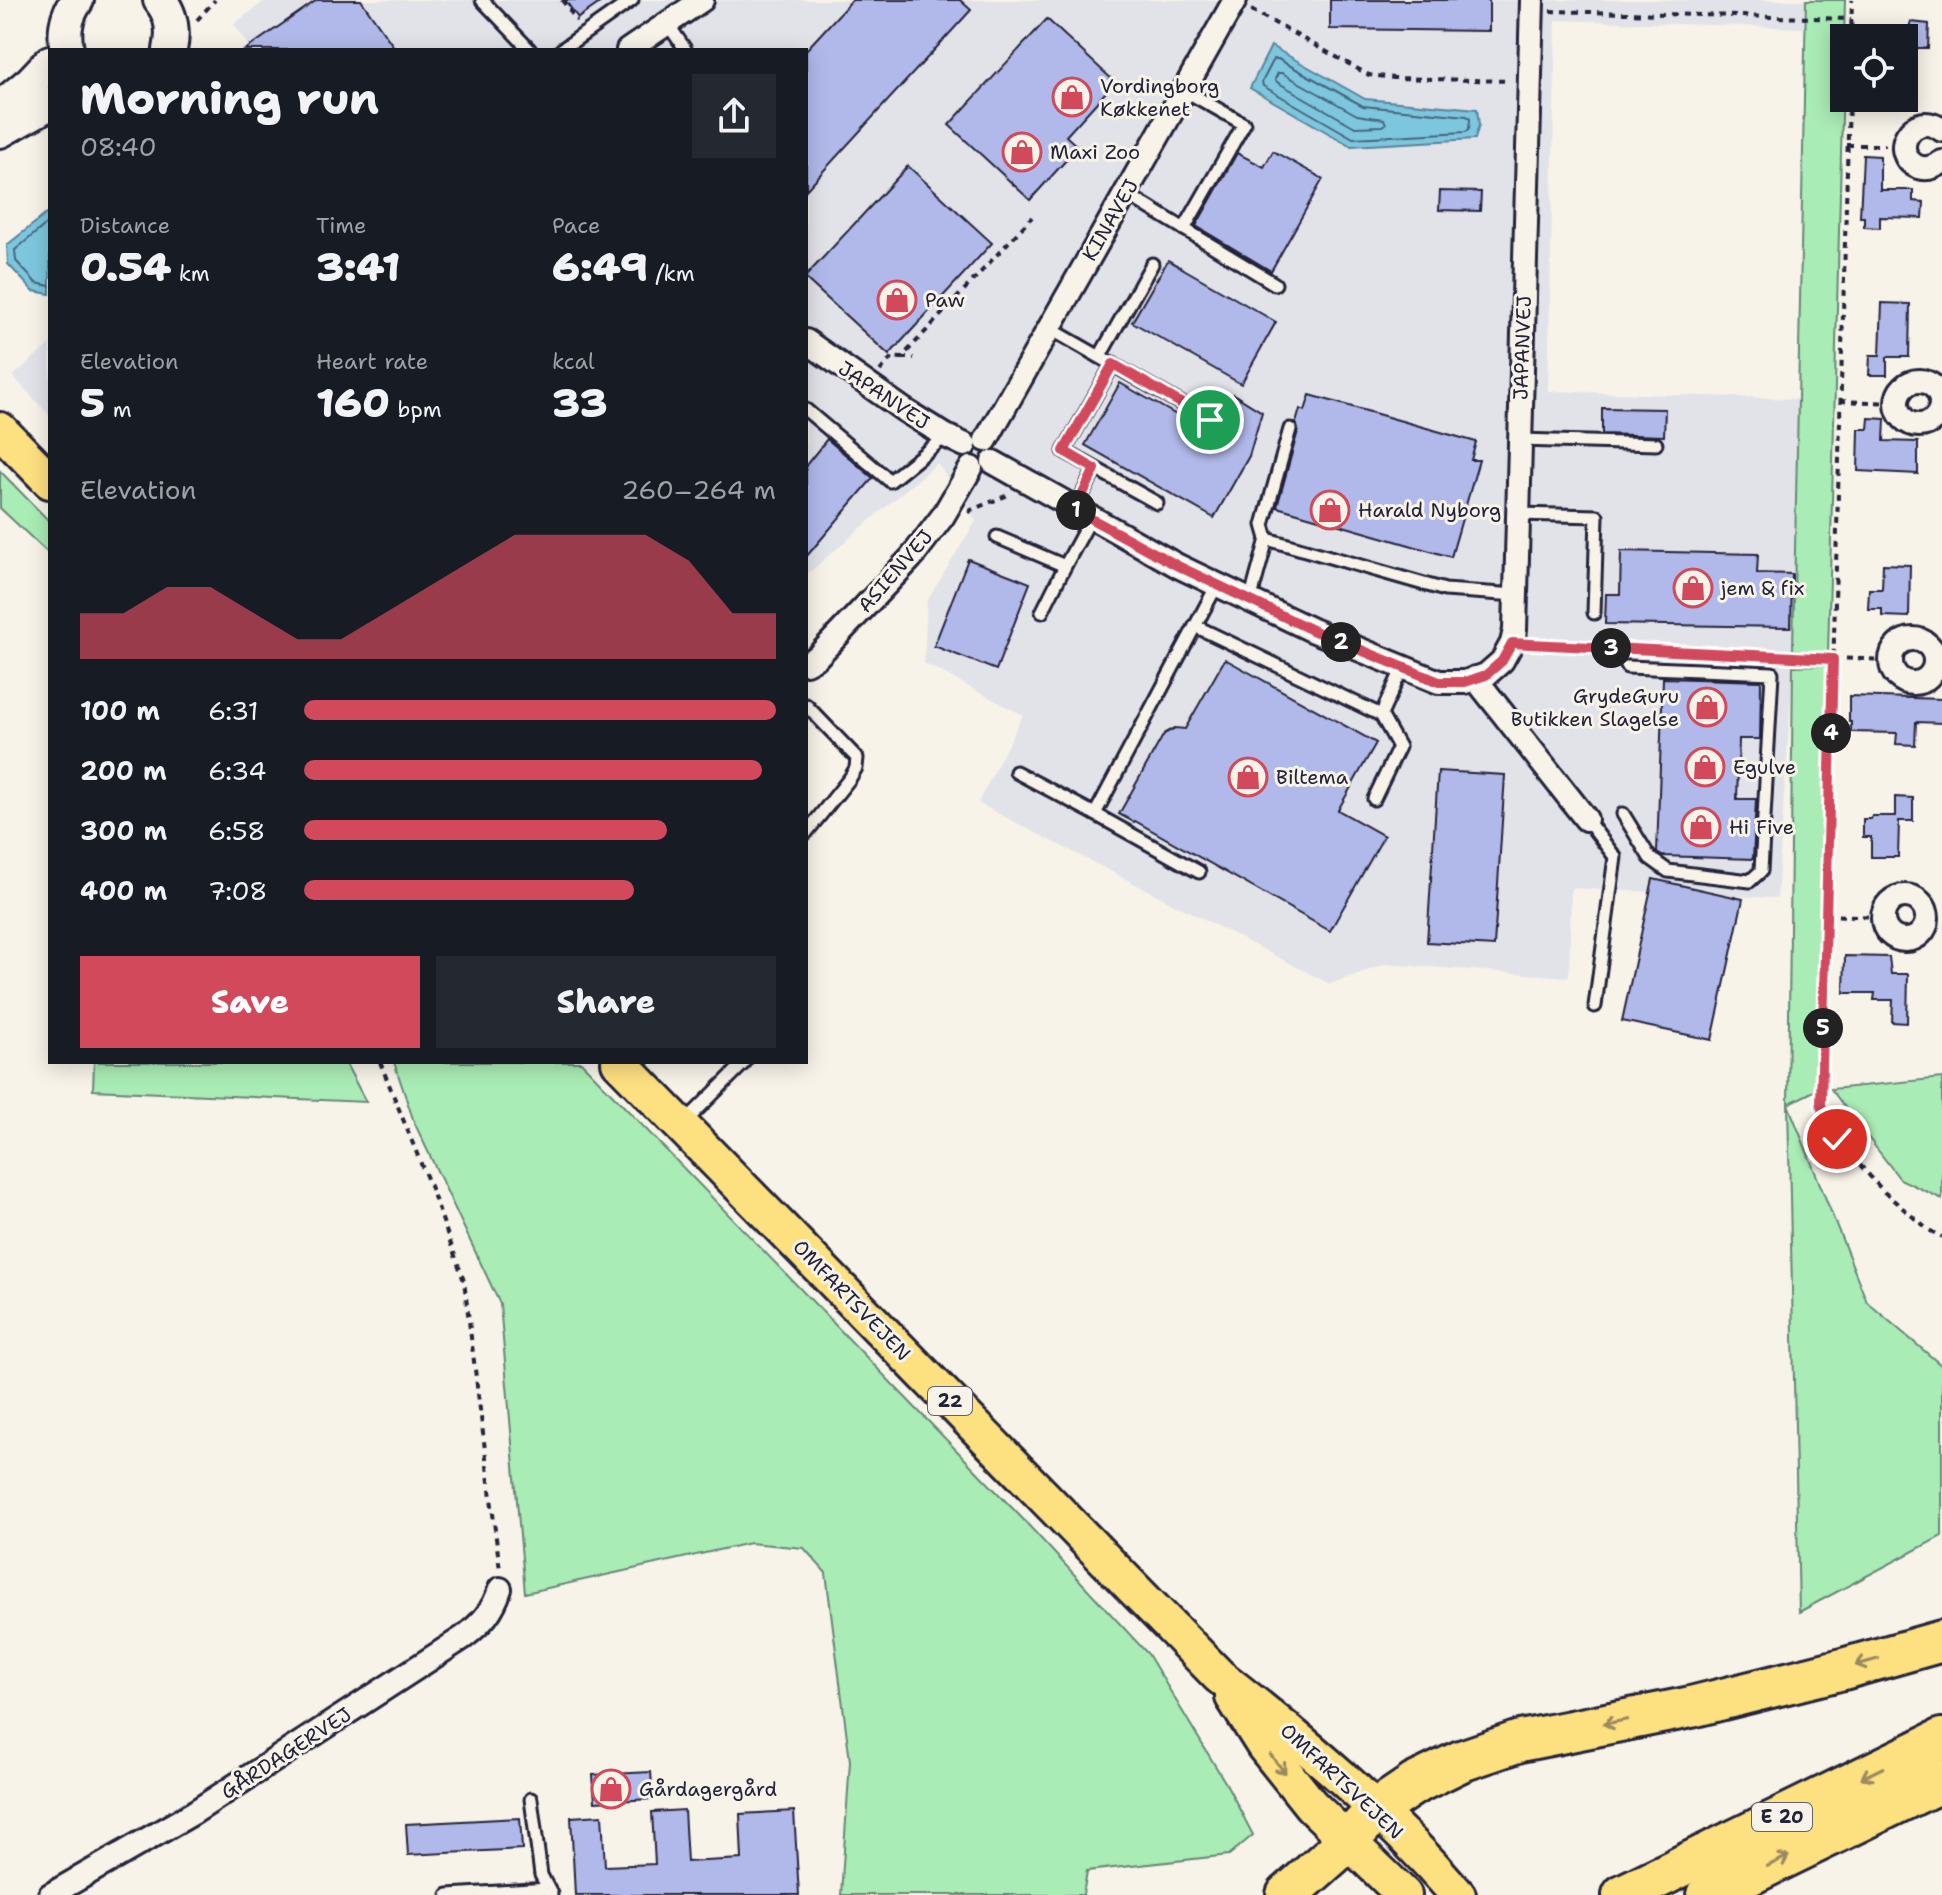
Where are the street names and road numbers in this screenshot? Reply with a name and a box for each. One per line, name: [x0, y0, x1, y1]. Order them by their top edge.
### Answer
street label: KINAVEJ: [1076, 174, 1144, 266]
street label: JAPANVEJ: [1507, 295, 1537, 401]
street label: JAPANVEJ: [833, 355, 935, 435]
street label: ASIENVEJ: [852, 524, 938, 618]
street label: OMFARTSVEJEN: [787, 1234, 917, 1366]
road number: 22: [928, 1387, 972, 1415]
street label: GÅRDAGERVEJ: [216, 1701, 356, 1805]
street label: OMFARTSVEJEN: [1275, 1717, 1409, 1845]
road number: E 20: [1752, 1803, 1812, 1831]

